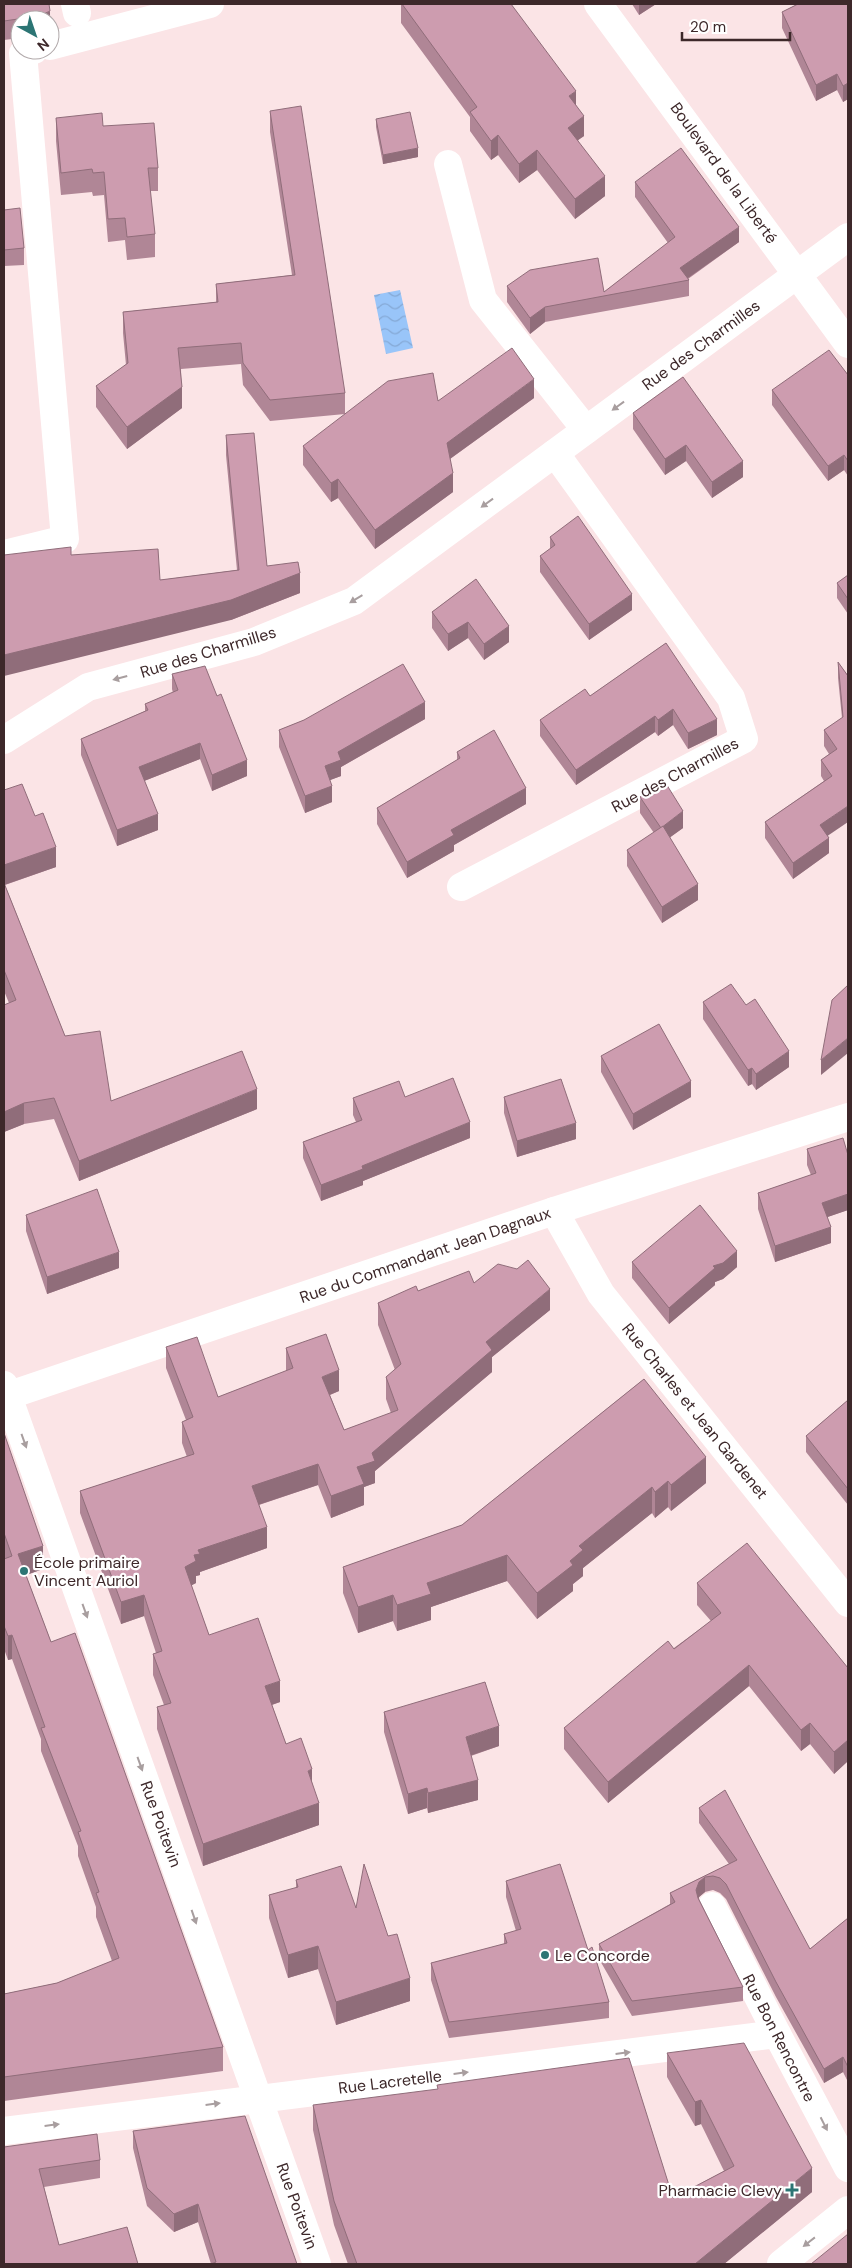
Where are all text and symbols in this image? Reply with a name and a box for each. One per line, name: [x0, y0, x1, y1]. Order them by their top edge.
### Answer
north arrow: [10, 10, 60, 60]
scale bar: [682, 10, 790, 42]
text: 20 m: [690, 17, 726, 37]
text: N: [34, 35, 53, 55]
street label: Boulevard de la Liberté: [666, 98, 782, 248]
street label: Rue des Charmilles: [638, 295, 764, 395]
one-way arrow: [612, 401, 625, 412]
one-way arrow: [480, 498, 494, 508]
one-way arrow: [349, 594, 362, 603]
street label: Rue des Charmilles: [137, 621, 279, 683]
one-way arrow: [112, 675, 127, 683]
street label: Rue des Charmilles: [608, 733, 742, 817]
street label: Rue du Commandant Jean Dagnaux: [297, 1202, 553, 1308]
street label: Rue Charles et Jean Gardenet: [617, 1319, 773, 1503]
one-way arrow: [21, 1434, 28, 1449]
place label: École primaire Vincent Auriol: [34, 1552, 140, 1591]
marker: École primaire Vincent Auriol: [18, 1565, 30, 1577]
one-way arrow: [81, 1604, 89, 1619]
one-way arrow: [137, 1756, 144, 1771]
street label: Rue Poitevin: [136, 1778, 186, 1870]
one-way arrow: [190, 1910, 198, 1925]
place label: Le Concorde: [555, 1945, 650, 1966]
marker: Le Concorde: [539, 1949, 551, 1961]
street label: Rue Bon Rencontre: [738, 1971, 820, 2105]
one-way arrow: [615, 2049, 631, 2057]
street label: Rue Lacretelle: [337, 2065, 443, 2099]
one-way arrow: [454, 2069, 470, 2077]
one-way arrow: [206, 2100, 222, 2108]
one-way arrow: [819, 2118, 828, 2131]
one-way arrow: [44, 2121, 60, 2129]
street label: Rue Poitevin: [272, 2160, 322, 2252]
place label: Pharmacie Clevy: [658, 2180, 782, 2201]
marker: Pharmacie Clevy: [786, 2184, 798, 2196]
one-way arrow: [803, 2237, 816, 2248]

